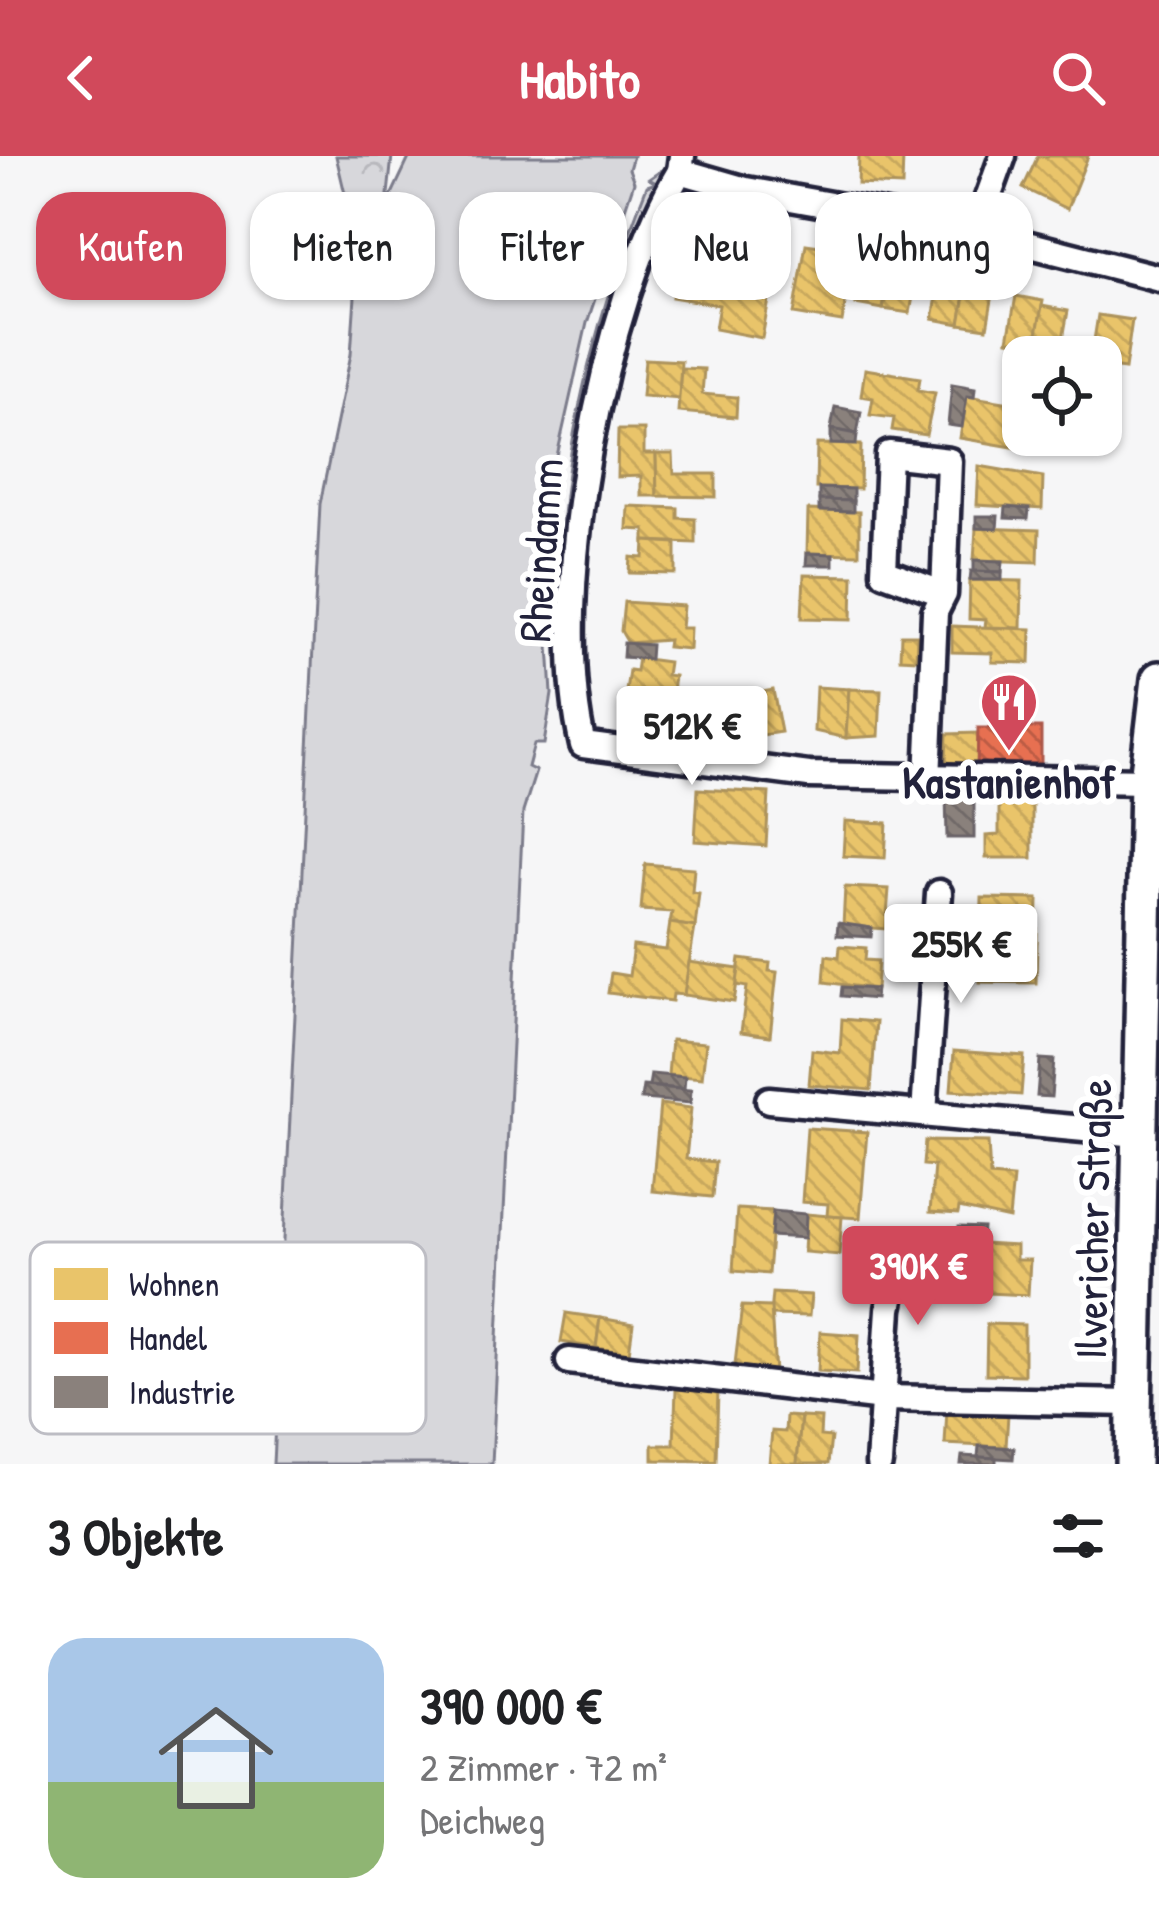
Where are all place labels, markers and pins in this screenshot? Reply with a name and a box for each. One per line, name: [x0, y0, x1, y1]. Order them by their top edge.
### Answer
restaurant icon: Kastanienhof: [978, 671, 1040, 753]
pin: 512K €: [594, 686, 790, 788]
place label: Kastanienhof: [902, 751, 1117, 812]
pin: 255K €: [863, 904, 1059, 1006]
pin: 390K €: [820, 1226, 1016, 1328]

